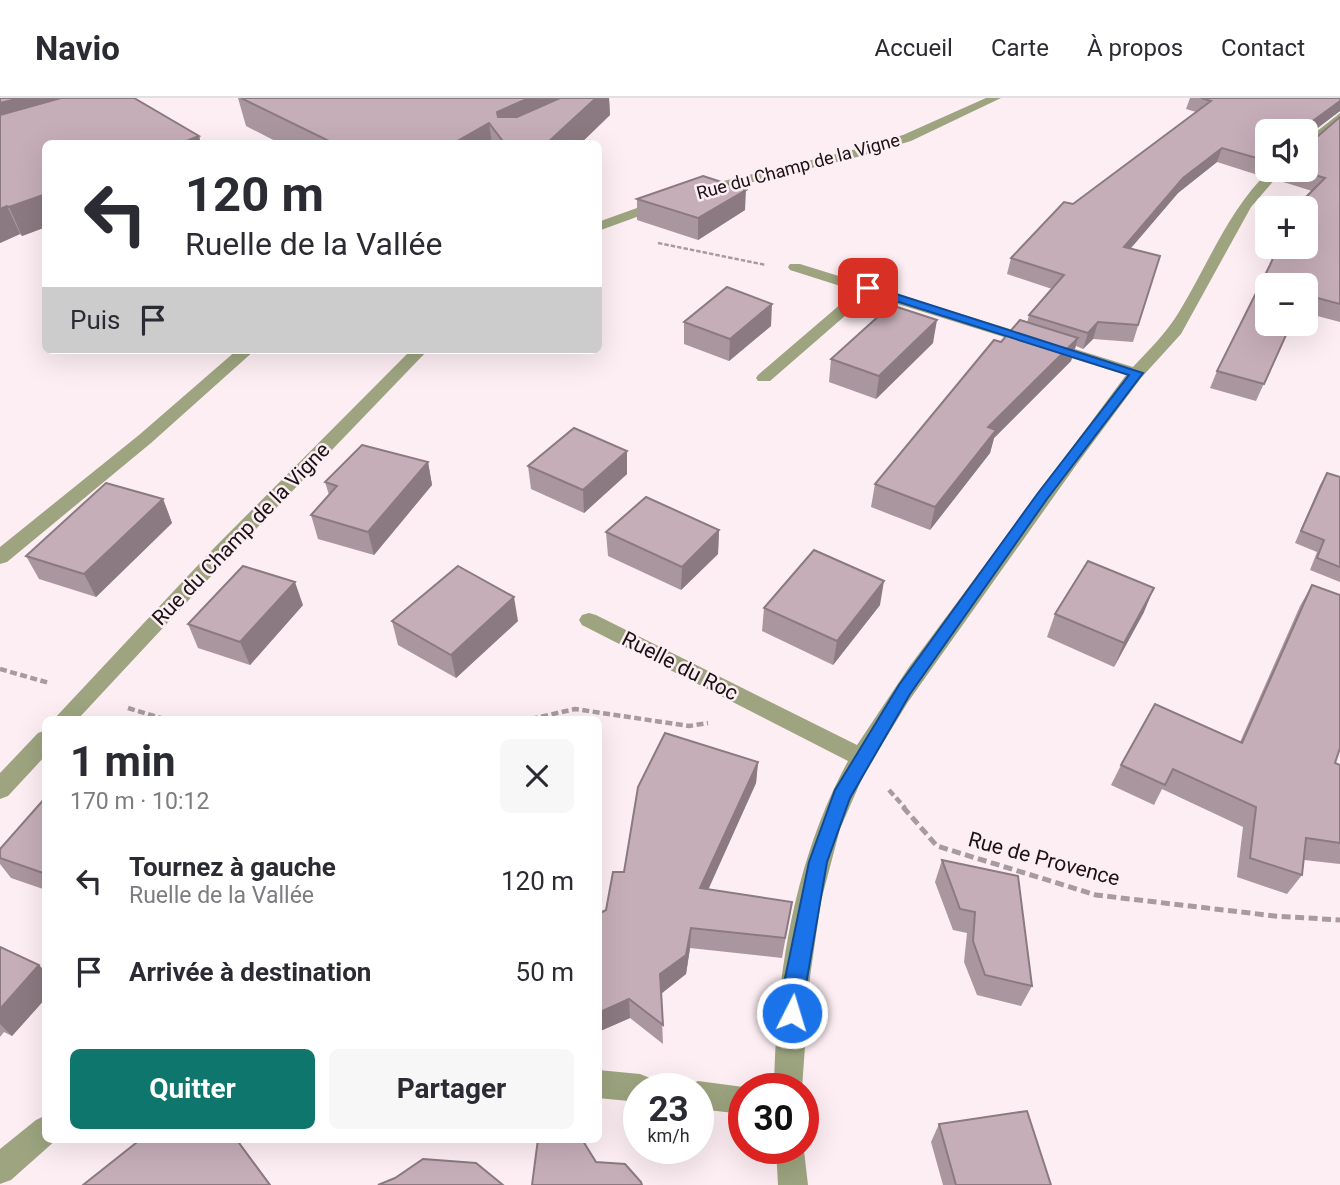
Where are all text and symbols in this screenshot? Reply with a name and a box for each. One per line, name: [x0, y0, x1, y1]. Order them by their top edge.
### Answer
text: Navio: [35, 29, 120, 68]
text: Accueil: [874, 34, 953, 62]
text: Carte: [991, 34, 1049, 62]
text: À propos: [1087, 34, 1183, 62]
text: Contact: [1221, 34, 1305, 62]
map controls: [1255, 119, 1318, 336]
button: sound: [1255, 119, 1318, 182]
street label: Rue du Champ de la Vigne: [694, 129, 902, 203]
text: 120 m: [185, 166, 324, 223]
icon: left: [70, 168, 161, 259]
button: +: [1255, 196, 1318, 259]
text: Ruelle de la Vallée: [185, 225, 442, 263]
pin: [838, 258, 898, 318]
icon: arrive: [849, 269, 887, 307]
button: −: [1255, 273, 1318, 336]
icon: arrive: [134, 301, 172, 339]
text: Puis: [70, 305, 120, 335]
street label: Rue du Champ de la Vigne: [147, 438, 335, 630]
street label: Ruelle du Roc: [618, 627, 742, 705]
text: 1 min: [70, 737, 176, 786]
button: close: [500, 739, 574, 813]
text: 170 m · 10:12: [70, 788, 209, 815]
street label: Rue de Provence: [966, 827, 1122, 891]
text: Tournez à gauche: [129, 852, 336, 882]
icon: left: [70, 862, 108, 900]
text: 120 m: [501, 866, 574, 896]
text: Ruelle de la Vallée: [129, 882, 314, 909]
icon: arrive: [70, 953, 108, 991]
text: Arrivée à destination: [129, 957, 371, 987]
text: 50 m: [516, 957, 574, 987]
position arrow: [755, 976, 829, 1050]
button: Quitter: [70, 1049, 315, 1129]
button: Partager: [329, 1049, 574, 1129]
speed limit sign: 30: [728, 1073, 819, 1164]
text: 23: [648, 1089, 689, 1130]
text: km/h: [647, 1125, 690, 1146]

